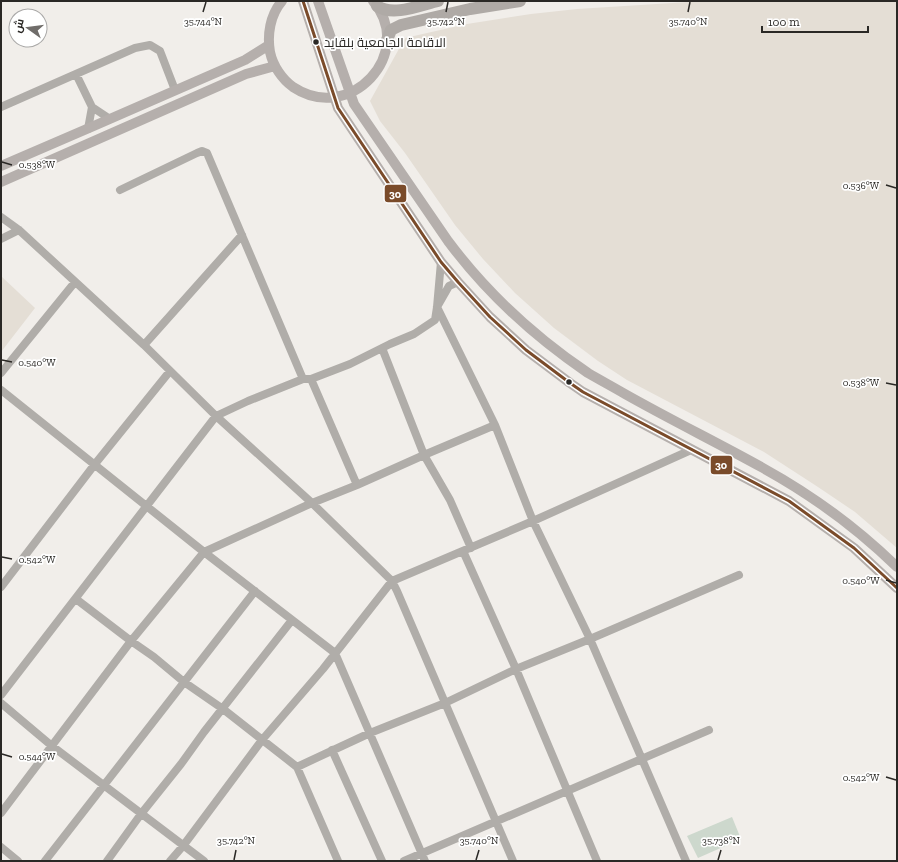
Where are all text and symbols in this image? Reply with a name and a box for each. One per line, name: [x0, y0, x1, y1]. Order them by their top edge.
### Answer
north arrow: [8, 8, 48, 48]
scale bar: [762, 8, 868, 34]
text: 100 m: [768, 15, 800, 29]
text: 35.744°N: [184, 16, 223, 28]
text: 35.742°N: [427, 16, 466, 28]
text: 35.740°N: [669, 16, 708, 28]
text: ش: [11, 17, 27, 34]
place label: الاقامة الجامعية بلقايد: [324, 35, 446, 50]
marker: الاقامة الجامعية بلقايد: [311, 37, 321, 47]
text: 0.538°W: [19, 159, 56, 171]
text: 0.536°W: [843, 180, 880, 192]
line badge: 30: [384, 184, 407, 203]
text: 30: [389, 188, 401, 201]
text: 0.540°W: [18, 357, 56, 369]
unlabelled marker: [564, 377, 574, 387]
text: 0.538°W: [843, 377, 880, 389]
line badge: 30: [710, 455, 733, 475]
text: 30: [715, 459, 727, 472]
text: 0.542°W: [19, 554, 56, 566]
text: 0.540°W: [842, 575, 880, 587]
text: 0.544°W: [19, 751, 56, 763]
text: 0.542°W: [843, 772, 880, 784]
text: 35.742°N: [217, 835, 256, 847]
text: 35.740°N: [460, 835, 499, 847]
text: 35.738°N: [702, 835, 741, 847]

